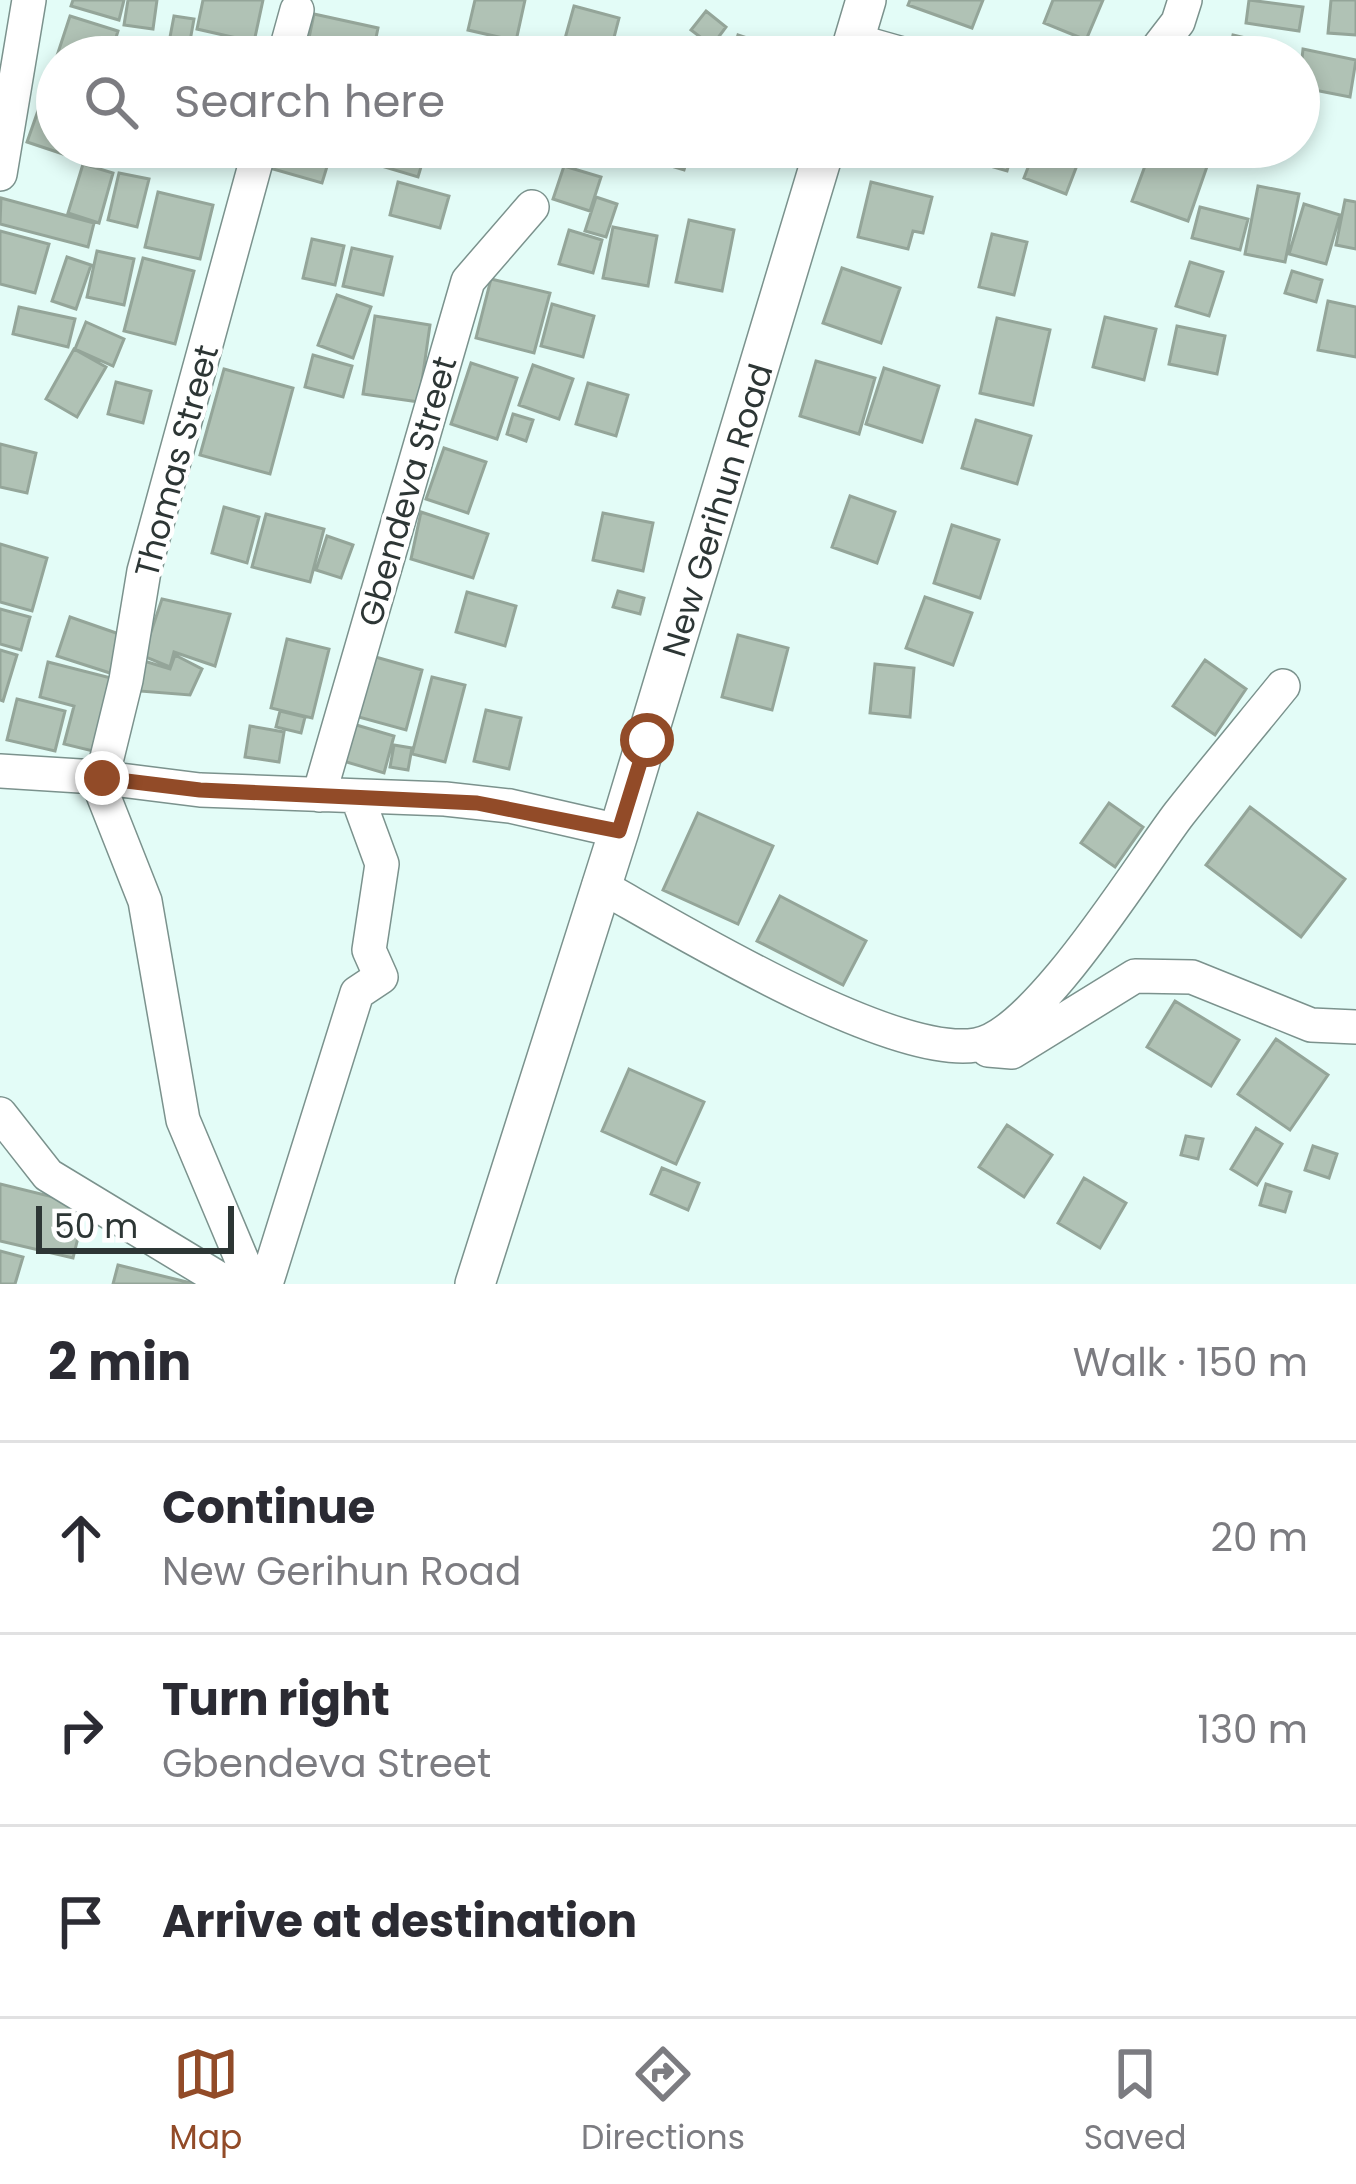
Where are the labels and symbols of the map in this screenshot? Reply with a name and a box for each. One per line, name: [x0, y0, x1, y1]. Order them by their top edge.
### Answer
street label: Thomas Street: [123, 340, 230, 583]
street label: Gbendeva Street: [346, 351, 468, 632]
street label: New Gerihun Road: [651, 358, 784, 662]
route start: [620, 713, 674, 767]
route end: [75, 751, 129, 805]
scale bar: [36, 1200, 234, 1253]

